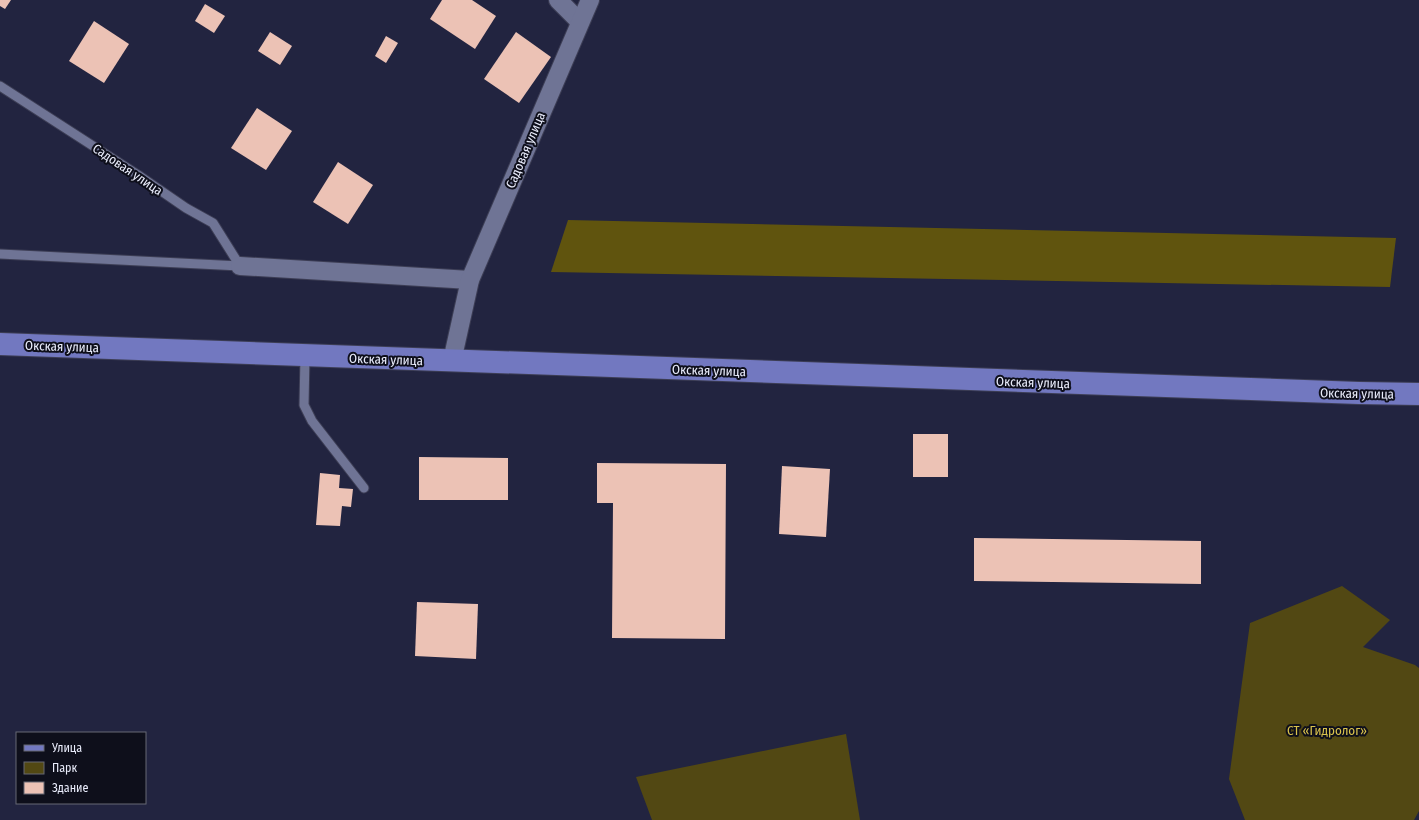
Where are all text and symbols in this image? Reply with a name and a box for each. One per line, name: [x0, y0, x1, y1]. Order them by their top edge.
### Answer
street label: Садовая улица: [503, 110, 548, 190]
street label: Садовая улица: [90, 141, 166, 198]
street label: Окская улица: [25, 338, 99, 355]
street label: Окская улица: [349, 351, 423, 368]
street label: Окская улица: [672, 362, 746, 379]
street label: Окская улица: [996, 374, 1070, 391]
street label: Окская улица: [1320, 385, 1394, 402]
park label: СТ «Гидролог»: [1287, 723, 1367, 738]
legend: [16, 732, 146, 804]
text: Улица: [51, 741, 82, 755]
text: Парк: [52, 761, 78, 775]
text: Здание: [52, 781, 88, 795]

